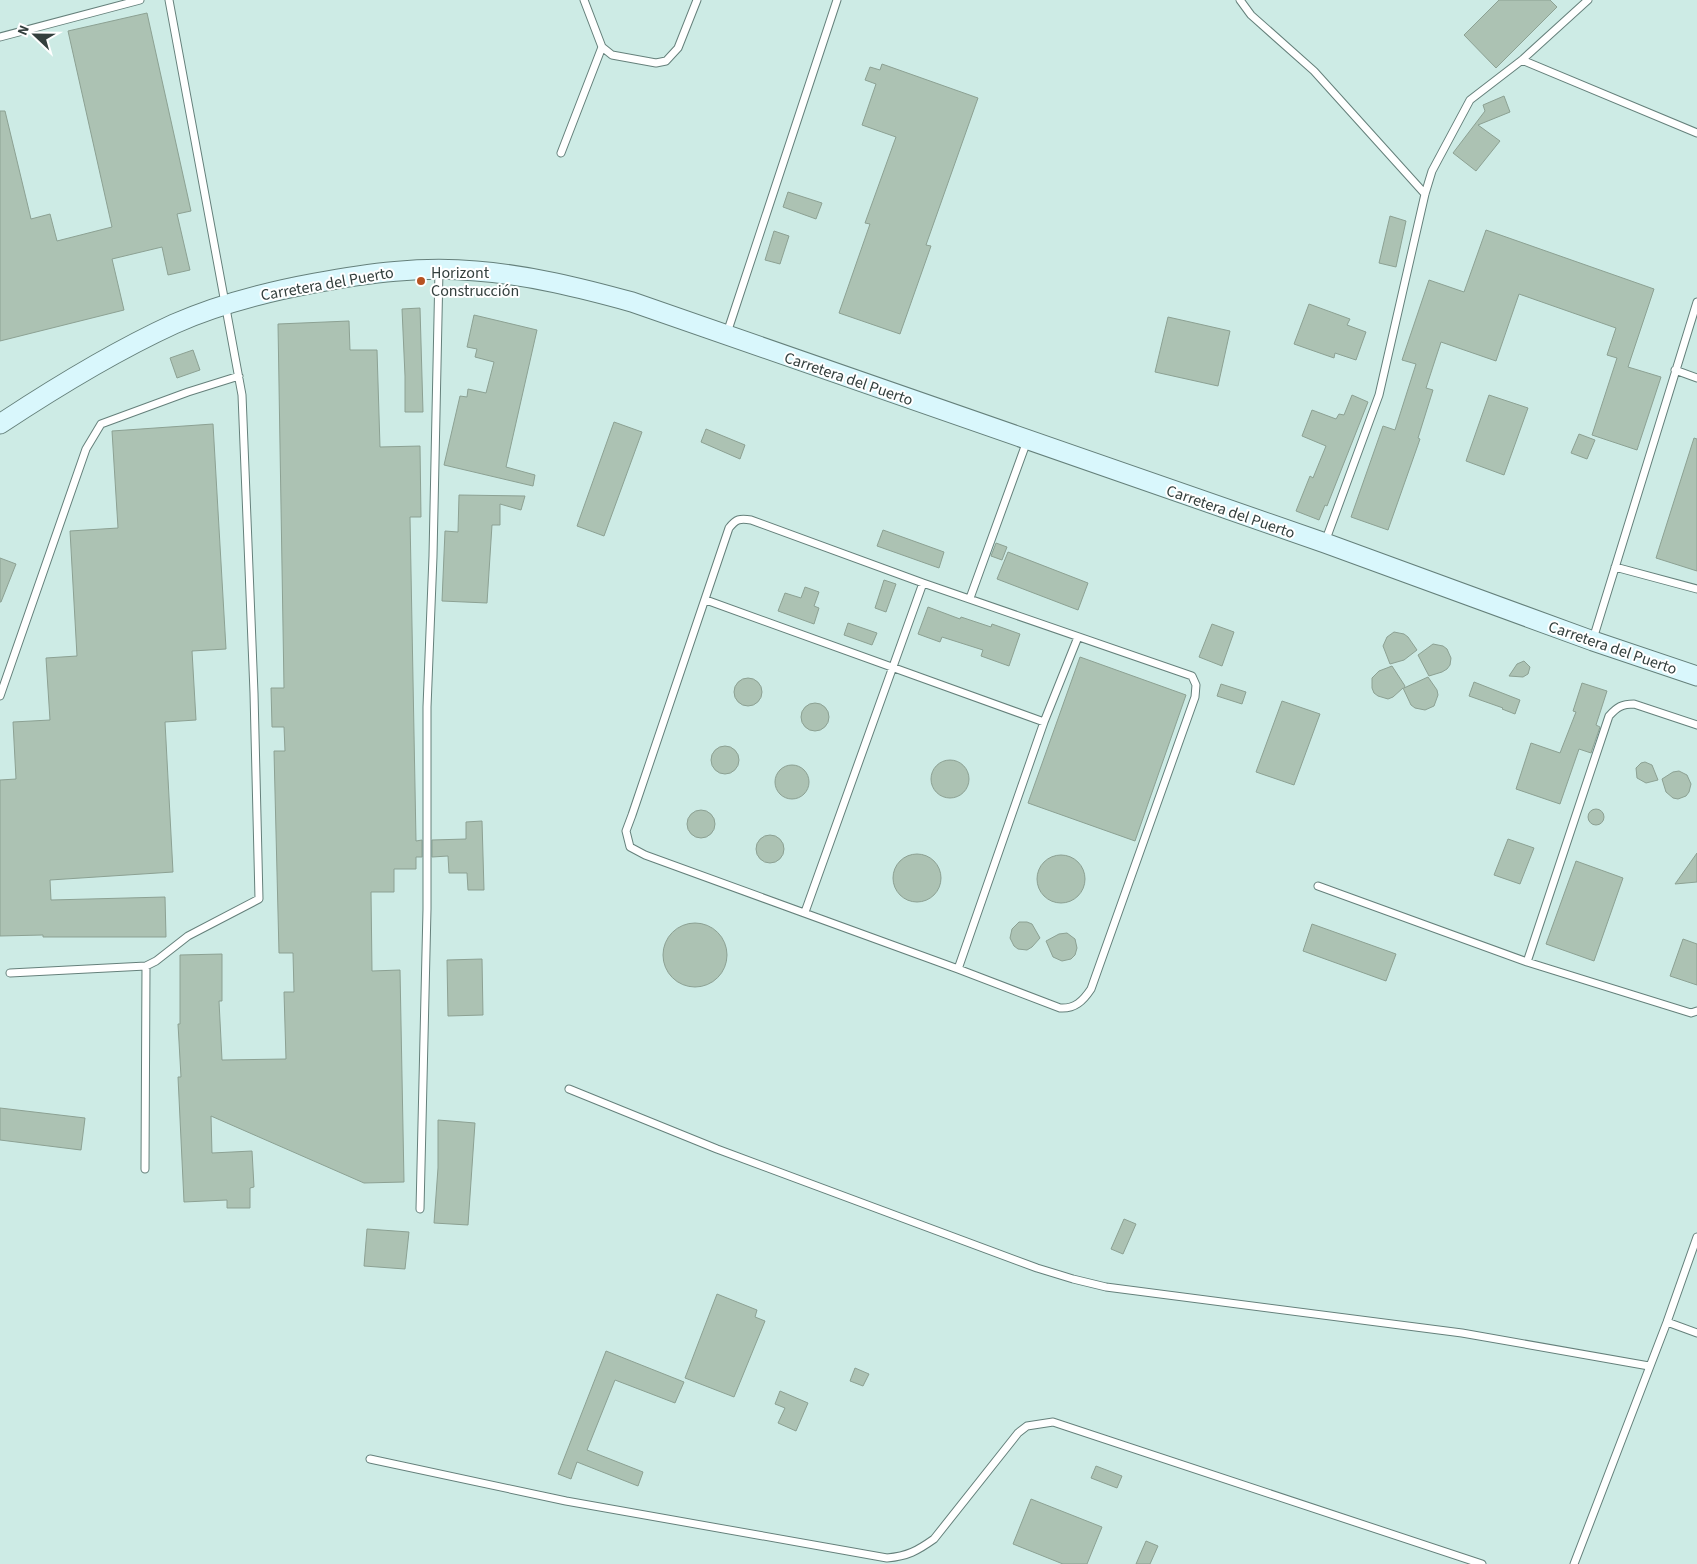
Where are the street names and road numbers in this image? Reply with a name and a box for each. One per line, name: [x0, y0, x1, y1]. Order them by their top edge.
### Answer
street label: Carretera del Puerto: [259, 261, 395, 307]
street label: Carretera del Puerto: [781, 347, 916, 411]
street label: Carretera del Puerto: [1163, 480, 1298, 544]
street label: Carretera del Puerto: [1545, 616, 1680, 680]

